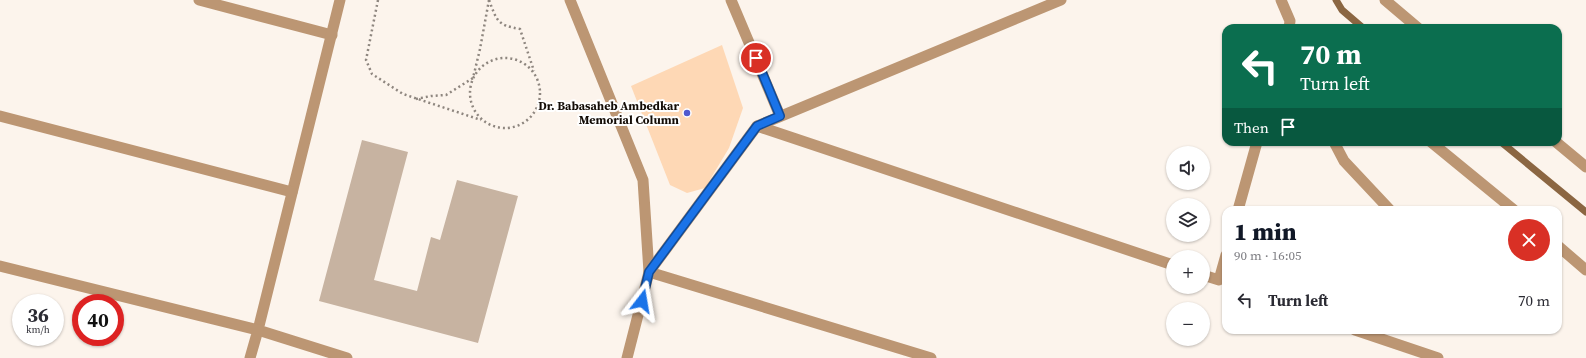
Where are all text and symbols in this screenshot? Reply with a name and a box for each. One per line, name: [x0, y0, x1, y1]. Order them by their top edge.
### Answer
text: 70 m: [1300, 35, 1362, 73]
icon: left: [1234, 40, 1286, 92]
pin: [739, 41, 773, 75]
icon: arrive: [745, 47, 767, 69]
text: Turn left: [1300, 71, 1370, 96]
place label: Dr. Babasaheb Ambedkar Memorial Column: [538, 98, 680, 128]
marker: Dr. Babasaheb Ambedkar Memorial Column: [682, 108, 692, 118]
icon: arrive: [1277, 116, 1299, 138]
text: Then: [1234, 117, 1269, 138]
map controls: [1166, 146, 1210, 346]
button: sound: [1166, 146, 1210, 190]
button: layers: [1166, 198, 1210, 242]
text: 1 min: [1234, 215, 1297, 248]
button: close: [1508, 219, 1550, 261]
text: 90 m · 16:05: [1234, 247, 1302, 264]
button: +: [1166, 250, 1210, 294]
position arrow: [621, 280, 663, 322]
icon: left: [1234, 289, 1256, 311]
text: Turn left: [1268, 290, 1328, 311]
text: 70 m: [1518, 290, 1550, 311]
speed limit sign: 40: [72, 294, 124, 346]
text: 36: [27, 301, 49, 329]
button: −: [1166, 302, 1210, 346]
text: km/h: [26, 323, 50, 336]

